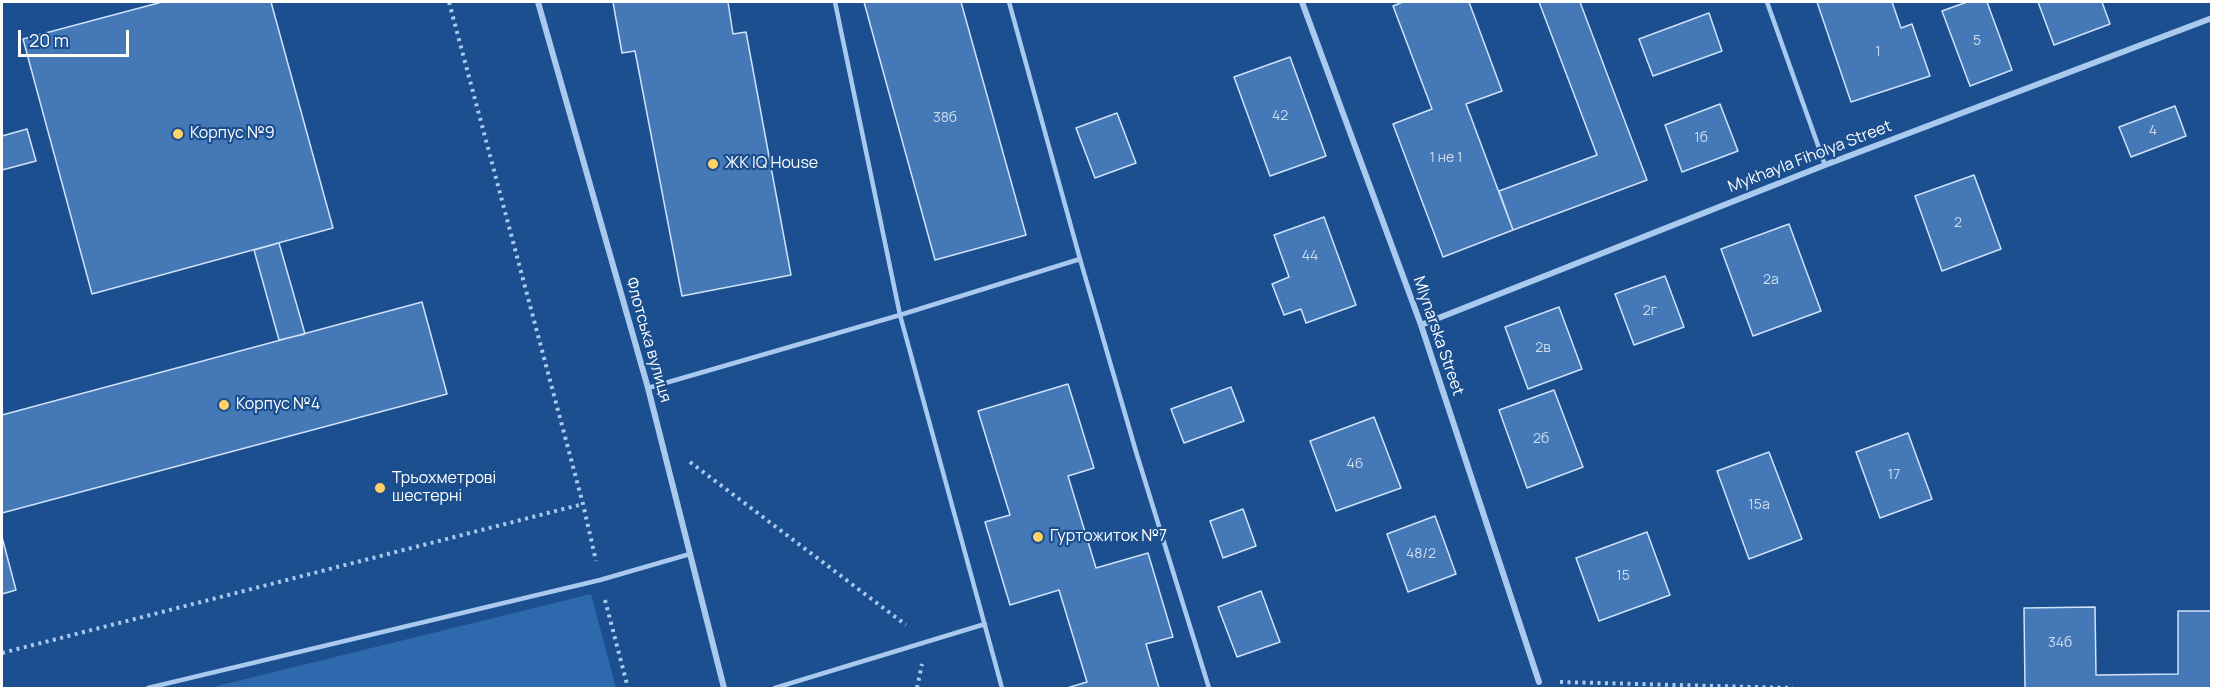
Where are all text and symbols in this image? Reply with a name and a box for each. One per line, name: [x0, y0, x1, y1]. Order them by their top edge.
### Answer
scale bar: [21, 18, 132, 56]
text: 20 m: [29, 28, 69, 52]
house number: 5: [1973, 33, 1981, 49]
house number: 1: [1875, 44, 1881, 60]
house number: 42: [1272, 108, 1288, 124]
house number: 38б: [933, 110, 957, 126]
street label: Mykhayla Fiholya Street: [1725, 117, 1895, 197]
house number: 4: [2149, 123, 2157, 139]
place label: Корпус №9: [190, 124, 275, 144]
marker: Корпус №9: [171, 127, 185, 141]
house number: 1б: [1694, 130, 1708, 146]
house number: 1 не 1: [1430, 150, 1462, 166]
place label: ЖК IQ House: [725, 154, 818, 174]
marker: ЖК IQ House: [706, 157, 720, 171]
house number: 2: [1954, 215, 1962, 231]
house number: 44: [1302, 248, 1318, 264]
house number: 2а: [1763, 272, 1779, 288]
street label: Mlynarska Street: [1409, 274, 1467, 398]
street label: Флотська вулиця: [621, 275, 675, 405]
house number: 2г: [1643, 303, 1657, 319]
house number: 2в: [1535, 340, 1551, 356]
place label: Корпус №4: [236, 395, 320, 415]
marker: Корпус №4: [217, 398, 231, 412]
house number: 2б: [1533, 431, 1549, 447]
house number: 46: [1347, 456, 1363, 472]
house number: 17: [1888, 467, 1900, 483]
place label: Трьохметрові шестерні: [392, 469, 496, 507]
marker: Трьохметрові шестерні: [373, 481, 387, 495]
house number: 15а: [1748, 497, 1770, 513]
place label: Гуртожиток №7: [1050, 527, 1167, 547]
marker: Гуртожиток №7: [1031, 530, 1045, 544]
house number: 48/2: [1406, 546, 1436, 562]
house number: 15: [1616, 568, 1630, 584]
house number: 34б: [2048, 635, 2072, 651]

